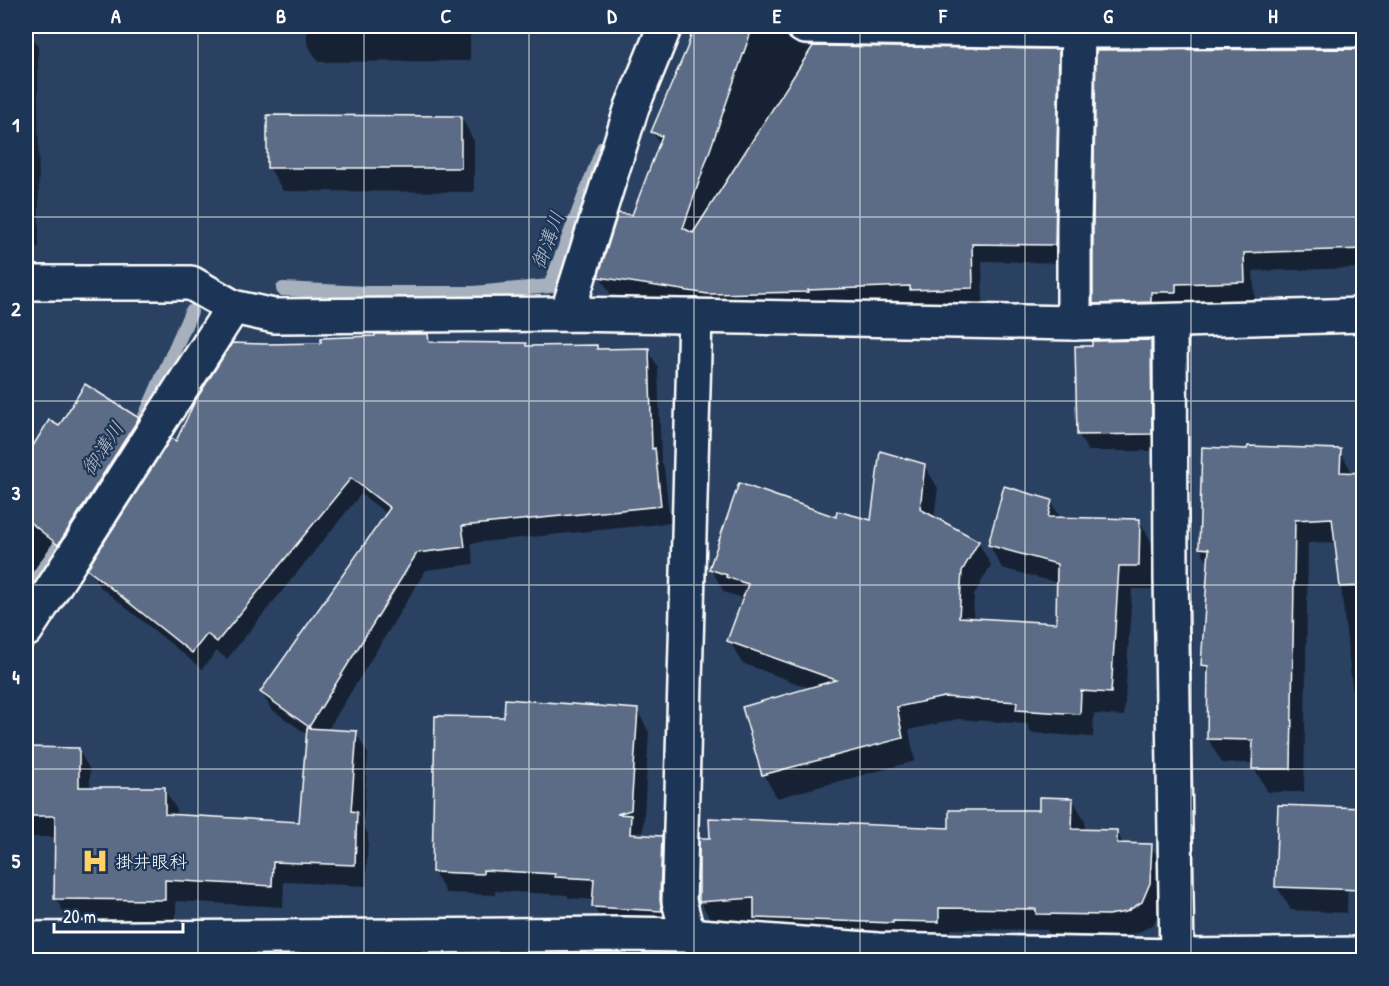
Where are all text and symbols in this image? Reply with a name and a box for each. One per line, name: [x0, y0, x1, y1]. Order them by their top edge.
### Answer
text: A: [111, 2, 121, 29]
text: B: [276, 2, 286, 29]
text: C: [441, 2, 452, 29]
text: D: [607, 2, 617, 29]
text: E: [773, 2, 782, 29]
text: F: [938, 2, 948, 29]
text: G: [1103, 2, 1113, 29]
text: H: [1268, 2, 1278, 29]
text: 1: [12, 111, 20, 138]
water label: 御溝川: [524, 207, 570, 273]
text: 2: [11, 295, 21, 322]
water label: 御溝川: [74, 416, 130, 480]
text: 3: [12, 479, 21, 506]
text: 4: [12, 663, 20, 690]
hospital icon: 掛井眼科: [80, 846, 110, 876]
text: 5: [12, 847, 21, 874]
place label: 掛井眼科: [115, 849, 187, 874]
scale bar: [54, 896, 183, 934]
text: 20 m: [63, 904, 96, 929]

